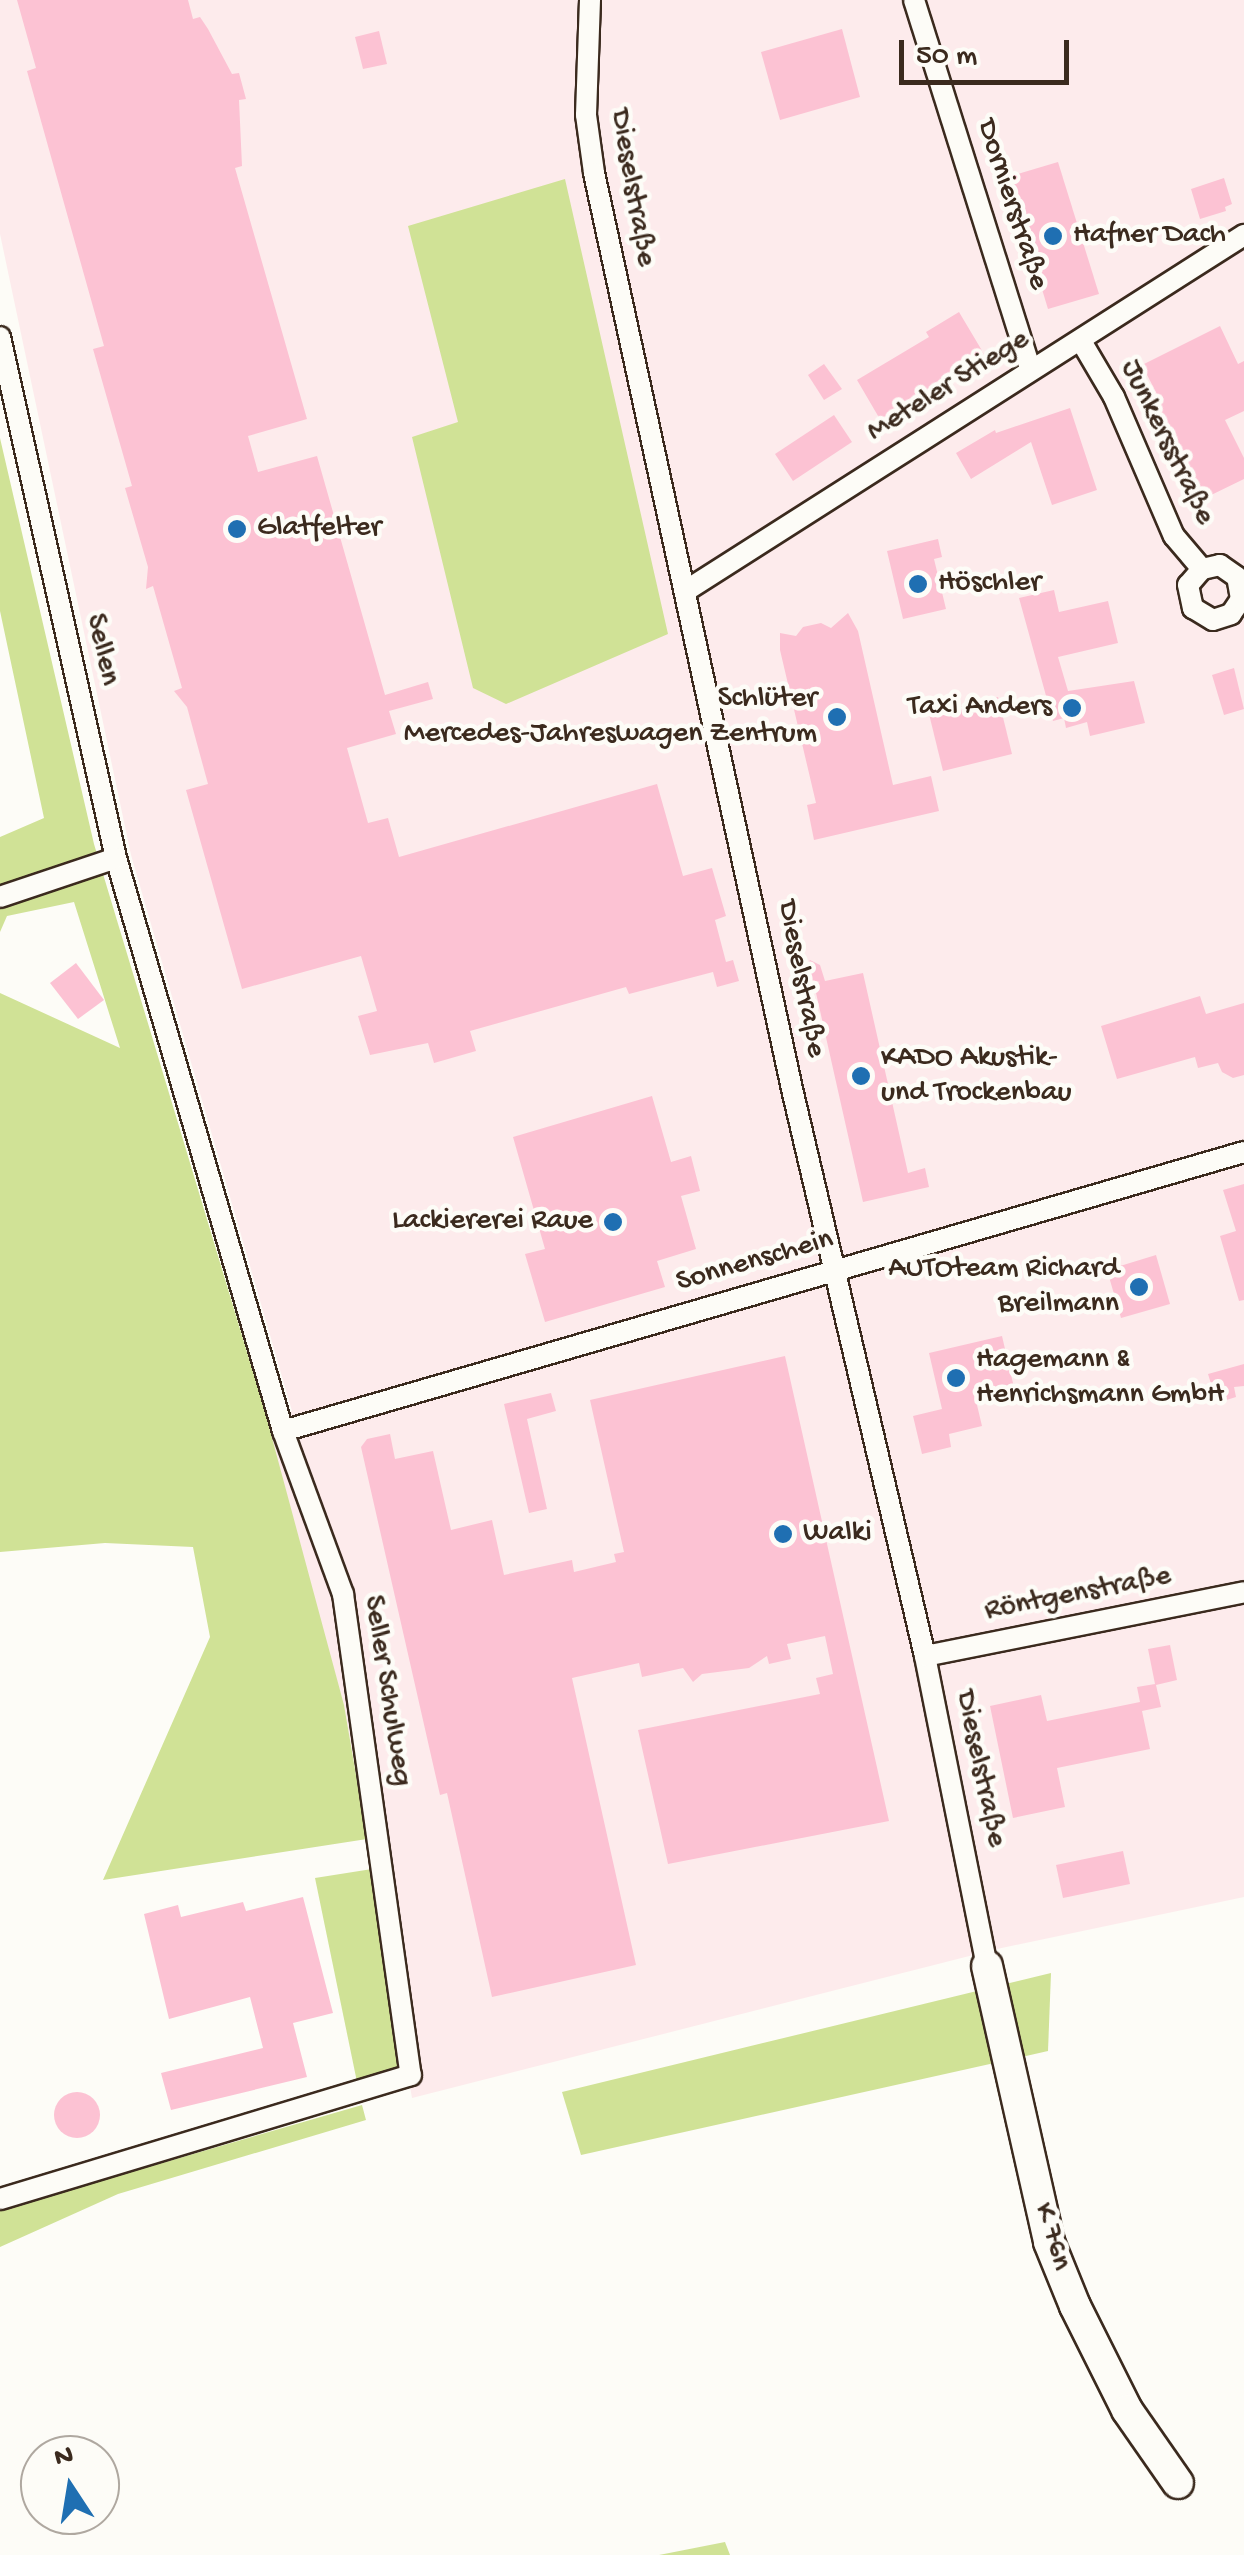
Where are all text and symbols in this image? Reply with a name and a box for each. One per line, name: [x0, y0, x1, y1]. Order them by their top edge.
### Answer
scale bar: [904, 20, 1074, 82]
text: 50 m: [916, 40, 977, 75]
street label: Dieselstraße: [599, 107, 663, 269]
street label: Dornierstraße: [967, 115, 1055, 295]
place label: Hafner Dach: [1073, 218, 1226, 254]
marker: Hafner Dach: [1042, 225, 1064, 247]
street label: Meteler Stiege: [861, 323, 1037, 451]
street label: Junkersstraße: [1111, 355, 1221, 531]
place label: Glatfelter: [257, 511, 381, 547]
marker: Glatfelter: [226, 518, 248, 540]
place label: Höschler: [938, 566, 1041, 602]
marker: Höschler: [907, 573, 929, 595]
street label: Sellen: [75, 611, 127, 689]
place label: Schlüter Mercedes-Jahreswagen Zentrum: [404, 682, 817, 752]
place label: Taxi Anders: [908, 690, 1052, 726]
marker: Taxi Anders: [1061, 697, 1083, 719]
marker: Schlüter Mercedes-Jahreswagen Zentrum: [826, 706, 848, 728]
street label: Dieselstraße: [767, 898, 833, 1060]
place label: KADO Akustik- und Trockenbau: [881, 1041, 1072, 1112]
marker: KADO Akustik- und Trockenbau: [850, 1065, 872, 1087]
place label: Lackiererei Raue: [392, 1204, 593, 1240]
marker: Lackiererei Raue: [602, 1211, 624, 1233]
street label: Sonnenschein: [673, 1222, 837, 1302]
place label: AUTOteam Richard Breilmann: [888, 1252, 1119, 1322]
marker: AUTOteam Richard Breilmann: [1128, 1276, 1150, 1298]
place label: Hagemann & Henrichsmann GmbH: [976, 1343, 1224, 1414]
marker: Hagemann & Henrichsmann GmbH: [945, 1367, 967, 1389]
place label: Walki: [803, 1516, 872, 1552]
marker: Walki: [772, 1523, 794, 1545]
street label: Röntgenstraße: [982, 1559, 1174, 1631]
street label: Seller Schulweg: [353, 1593, 419, 1789]
street label: Dieselstraße: [945, 1688, 1013, 1850]
street label: K 76n: [1024, 2199, 1078, 2275]
north arrow: [20, 2435, 120, 2535]
text: N: [52, 2439, 76, 2475]

